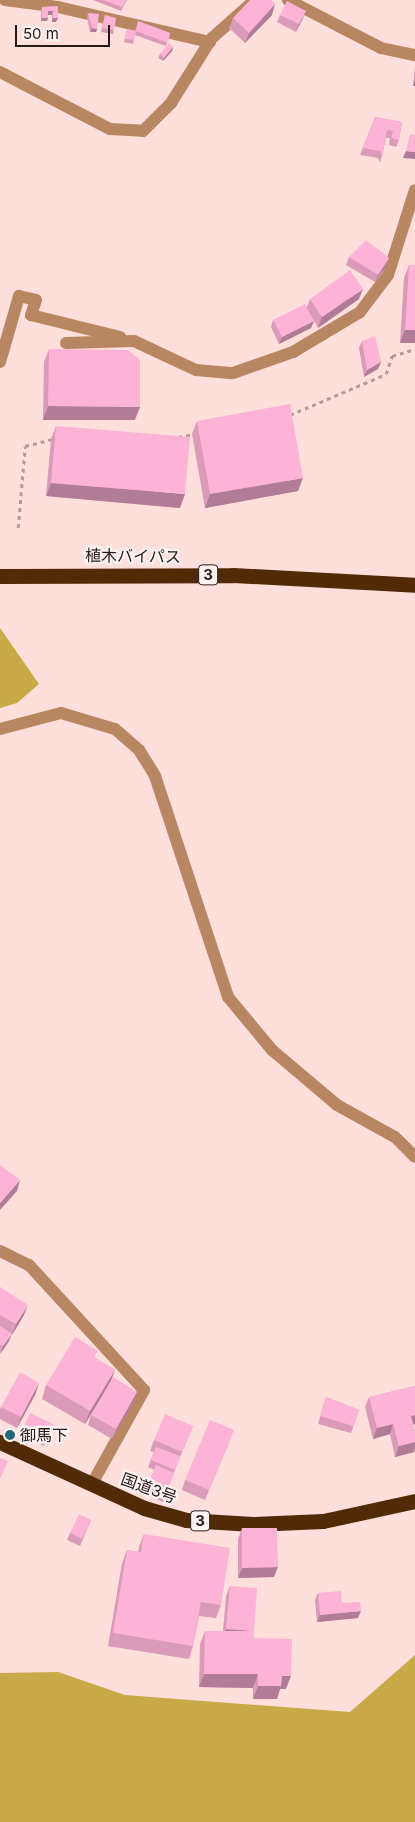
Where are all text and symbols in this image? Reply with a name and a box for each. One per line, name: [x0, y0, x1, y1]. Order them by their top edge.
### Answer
scale bar: [18, 15, 112, 47]
text: 50 m: [23, 24, 59, 43]
street label: 植木バイパス: [85, 546, 181, 566]
road number: 3: [198, 562, 218, 588]
place label: 御馬下: [20, 1425, 68, 1445]
marker: 御馬下: [4, 1429, 16, 1441]
street label: 国道3号: [119, 1469, 179, 1507]
road number: 3: [190, 1508, 210, 1534]

